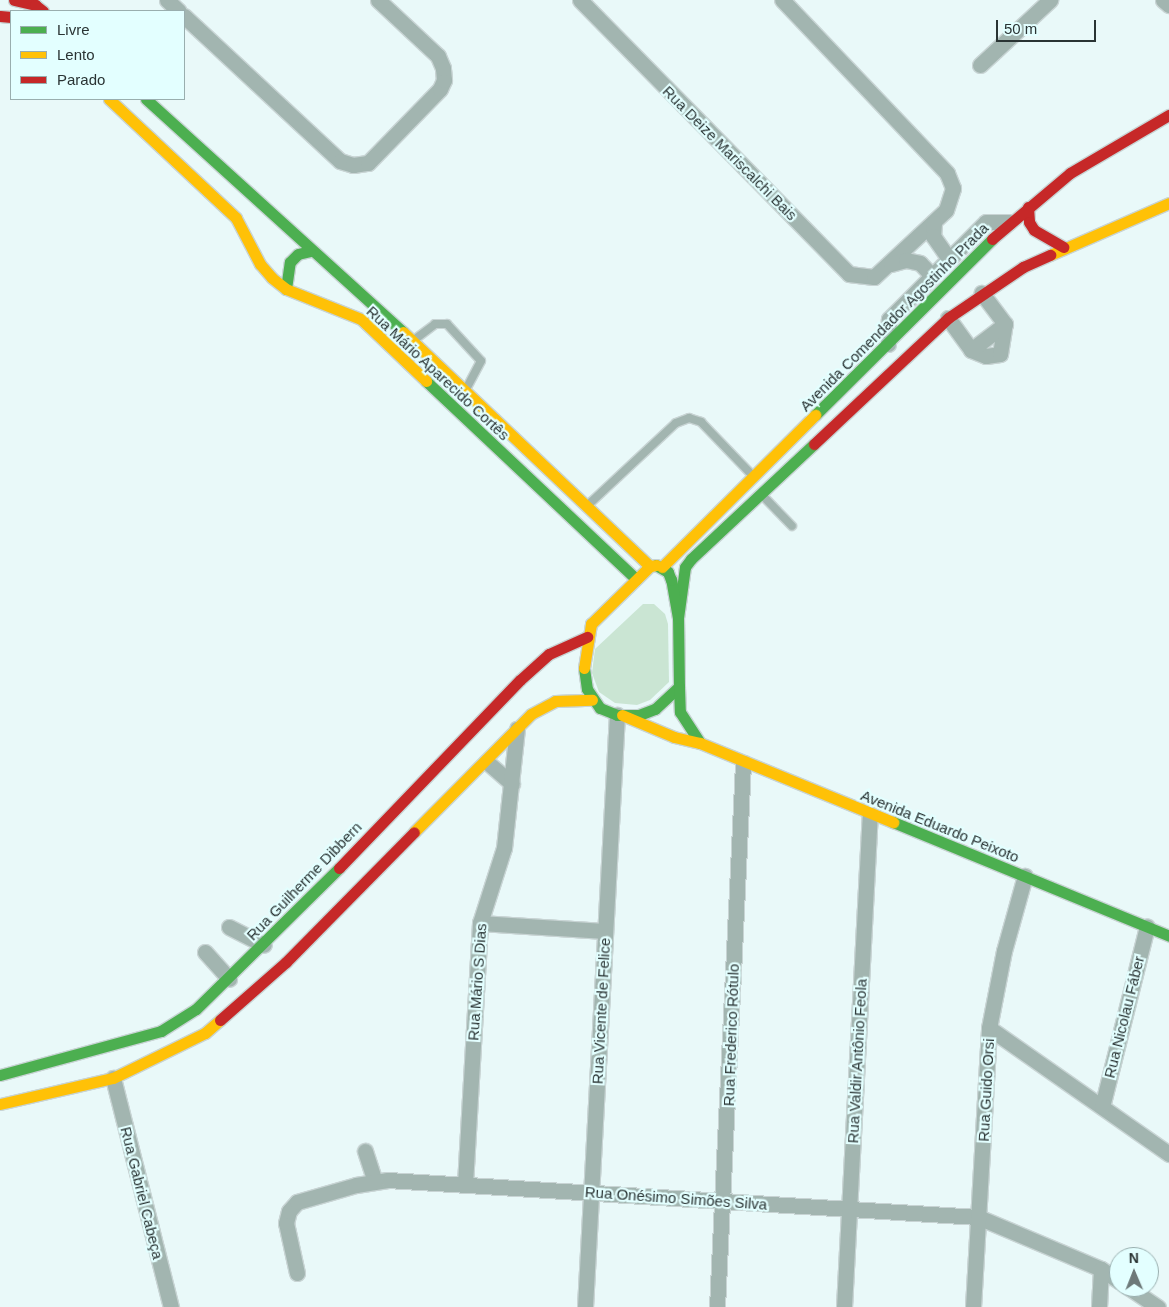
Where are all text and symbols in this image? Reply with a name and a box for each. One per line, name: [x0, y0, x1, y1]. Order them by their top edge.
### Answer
legend: [10, 10, 185, 100]
scale bar: [999, 10, 1099, 42]
text: 50 m: [1004, 20, 1037, 37]
text: Livre: [57, 21, 90, 38]
text: Lento: [57, 46, 95, 63]
text: Parado: [57, 71, 105, 88]
street label: Rua Deize Mariscalchi Bais: [659, 82, 801, 224]
street label: Avenida Comendador Agostinho Prada: [796, 219, 992, 415]
street label: Rua Mário Aparecido Cortês: [363, 302, 513, 444]
street label: Avenida Eduardo Peixoto: [858, 786, 1022, 866]
street label: Rua Guilherme Dibbern: [243, 818, 365, 944]
street label: Rua Mário S Dias: [464, 923, 490, 1041]
street label: Rua Vicente de Felice: [588, 937, 614, 1085]
street label: Rua Nicolau Fáber: [1100, 954, 1148, 1080]
street label: Rua Frederico Rótulo: [720, 963, 742, 1107]
street label: Rua Valdir Antônio Feola: [844, 978, 870, 1144]
street label: Rua Guido Orsi: [974, 1038, 998, 1142]
street label: Rua Gabriel Cabeça: [117, 1125, 167, 1261]
street label: Rua Onésimo Simões Silva: [584, 1183, 768, 1213]
north arrow: [1109, 1247, 1159, 1297]
text: N: [1129, 1250, 1139, 1266]

